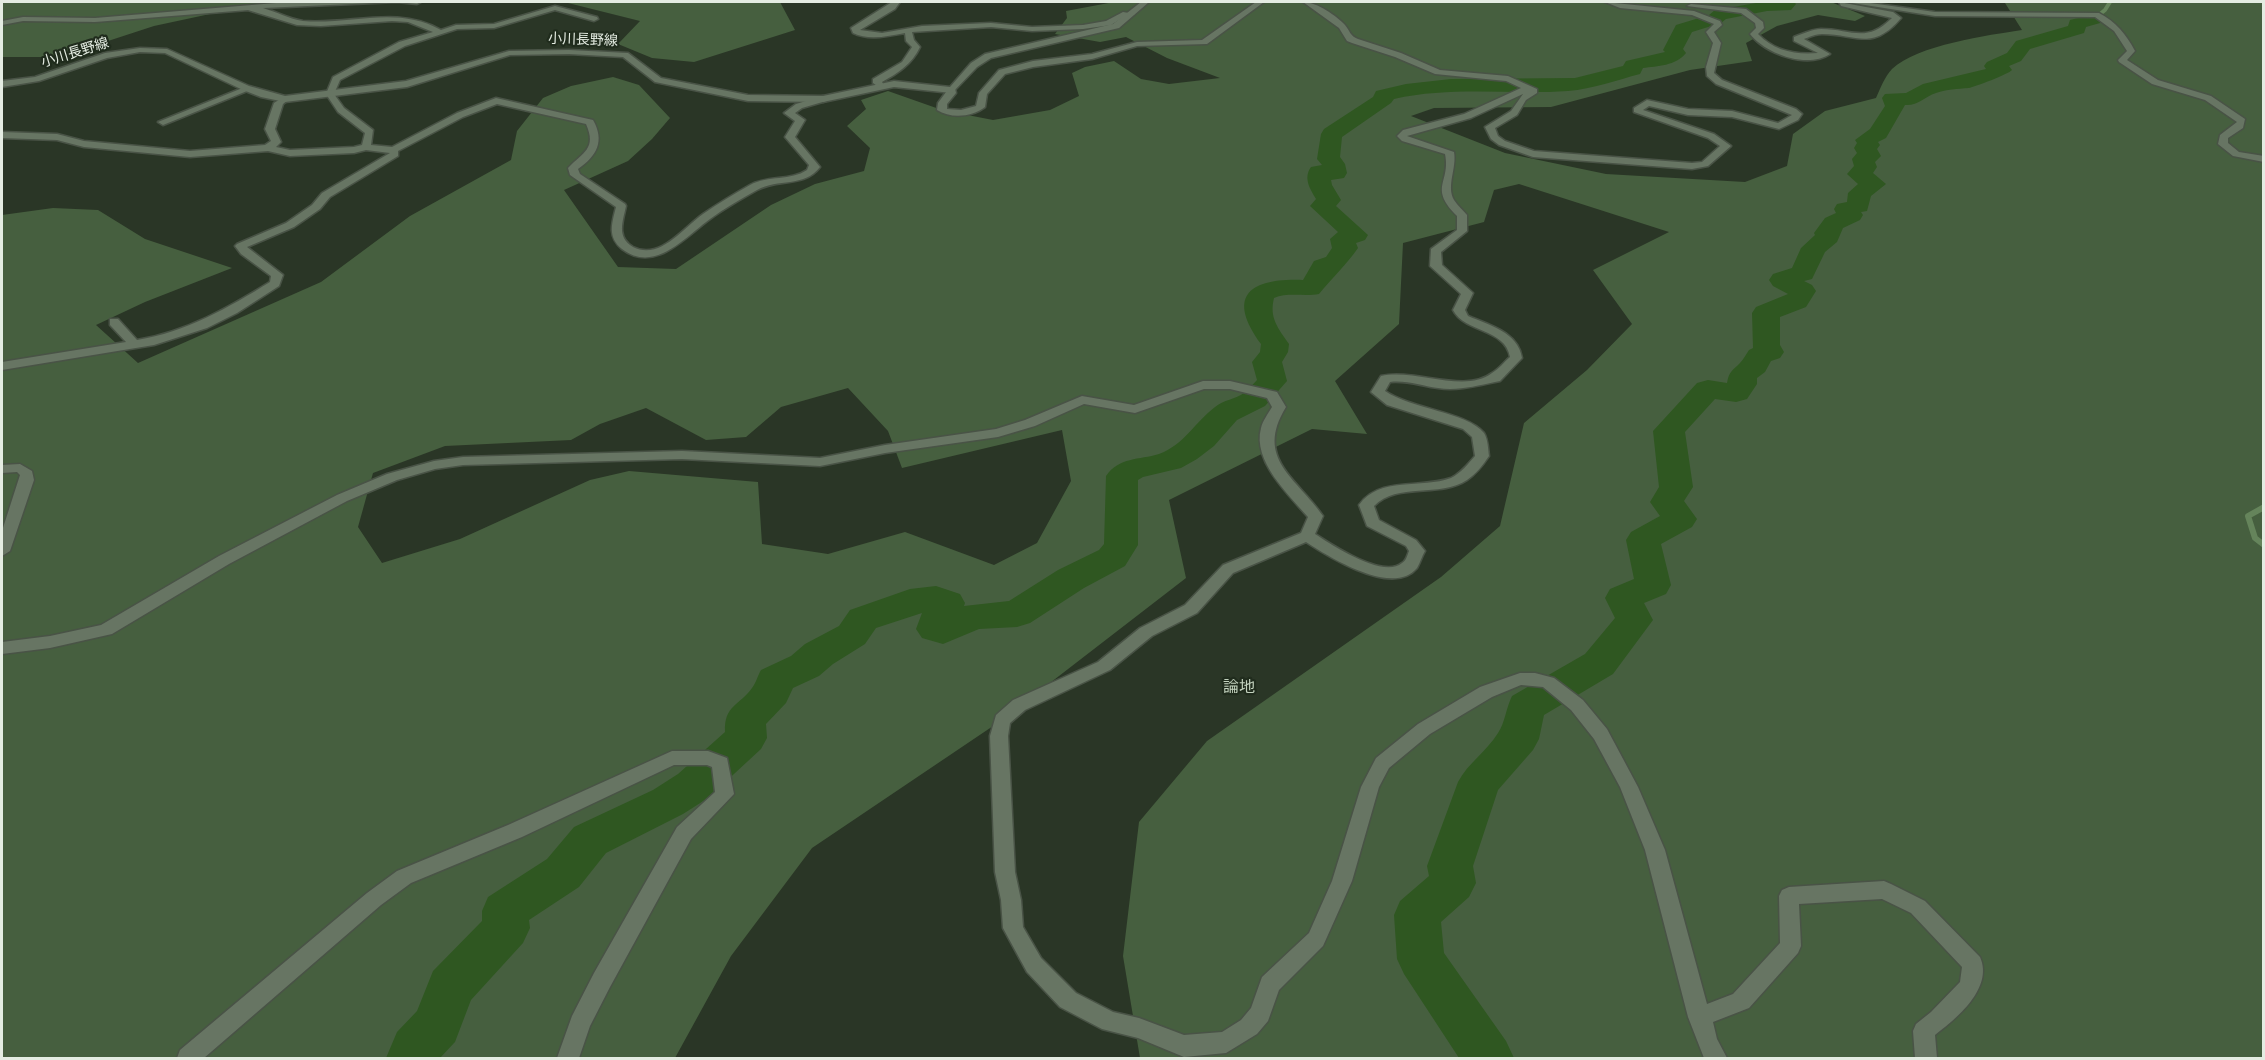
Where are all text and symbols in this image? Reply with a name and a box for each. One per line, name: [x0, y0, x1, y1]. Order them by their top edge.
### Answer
street label: 小川長野線: [548, 30, 618, 50]
street label: 小川長野線: [39, 35, 111, 71]
district label: 論地: [1223, 678, 1255, 698]

